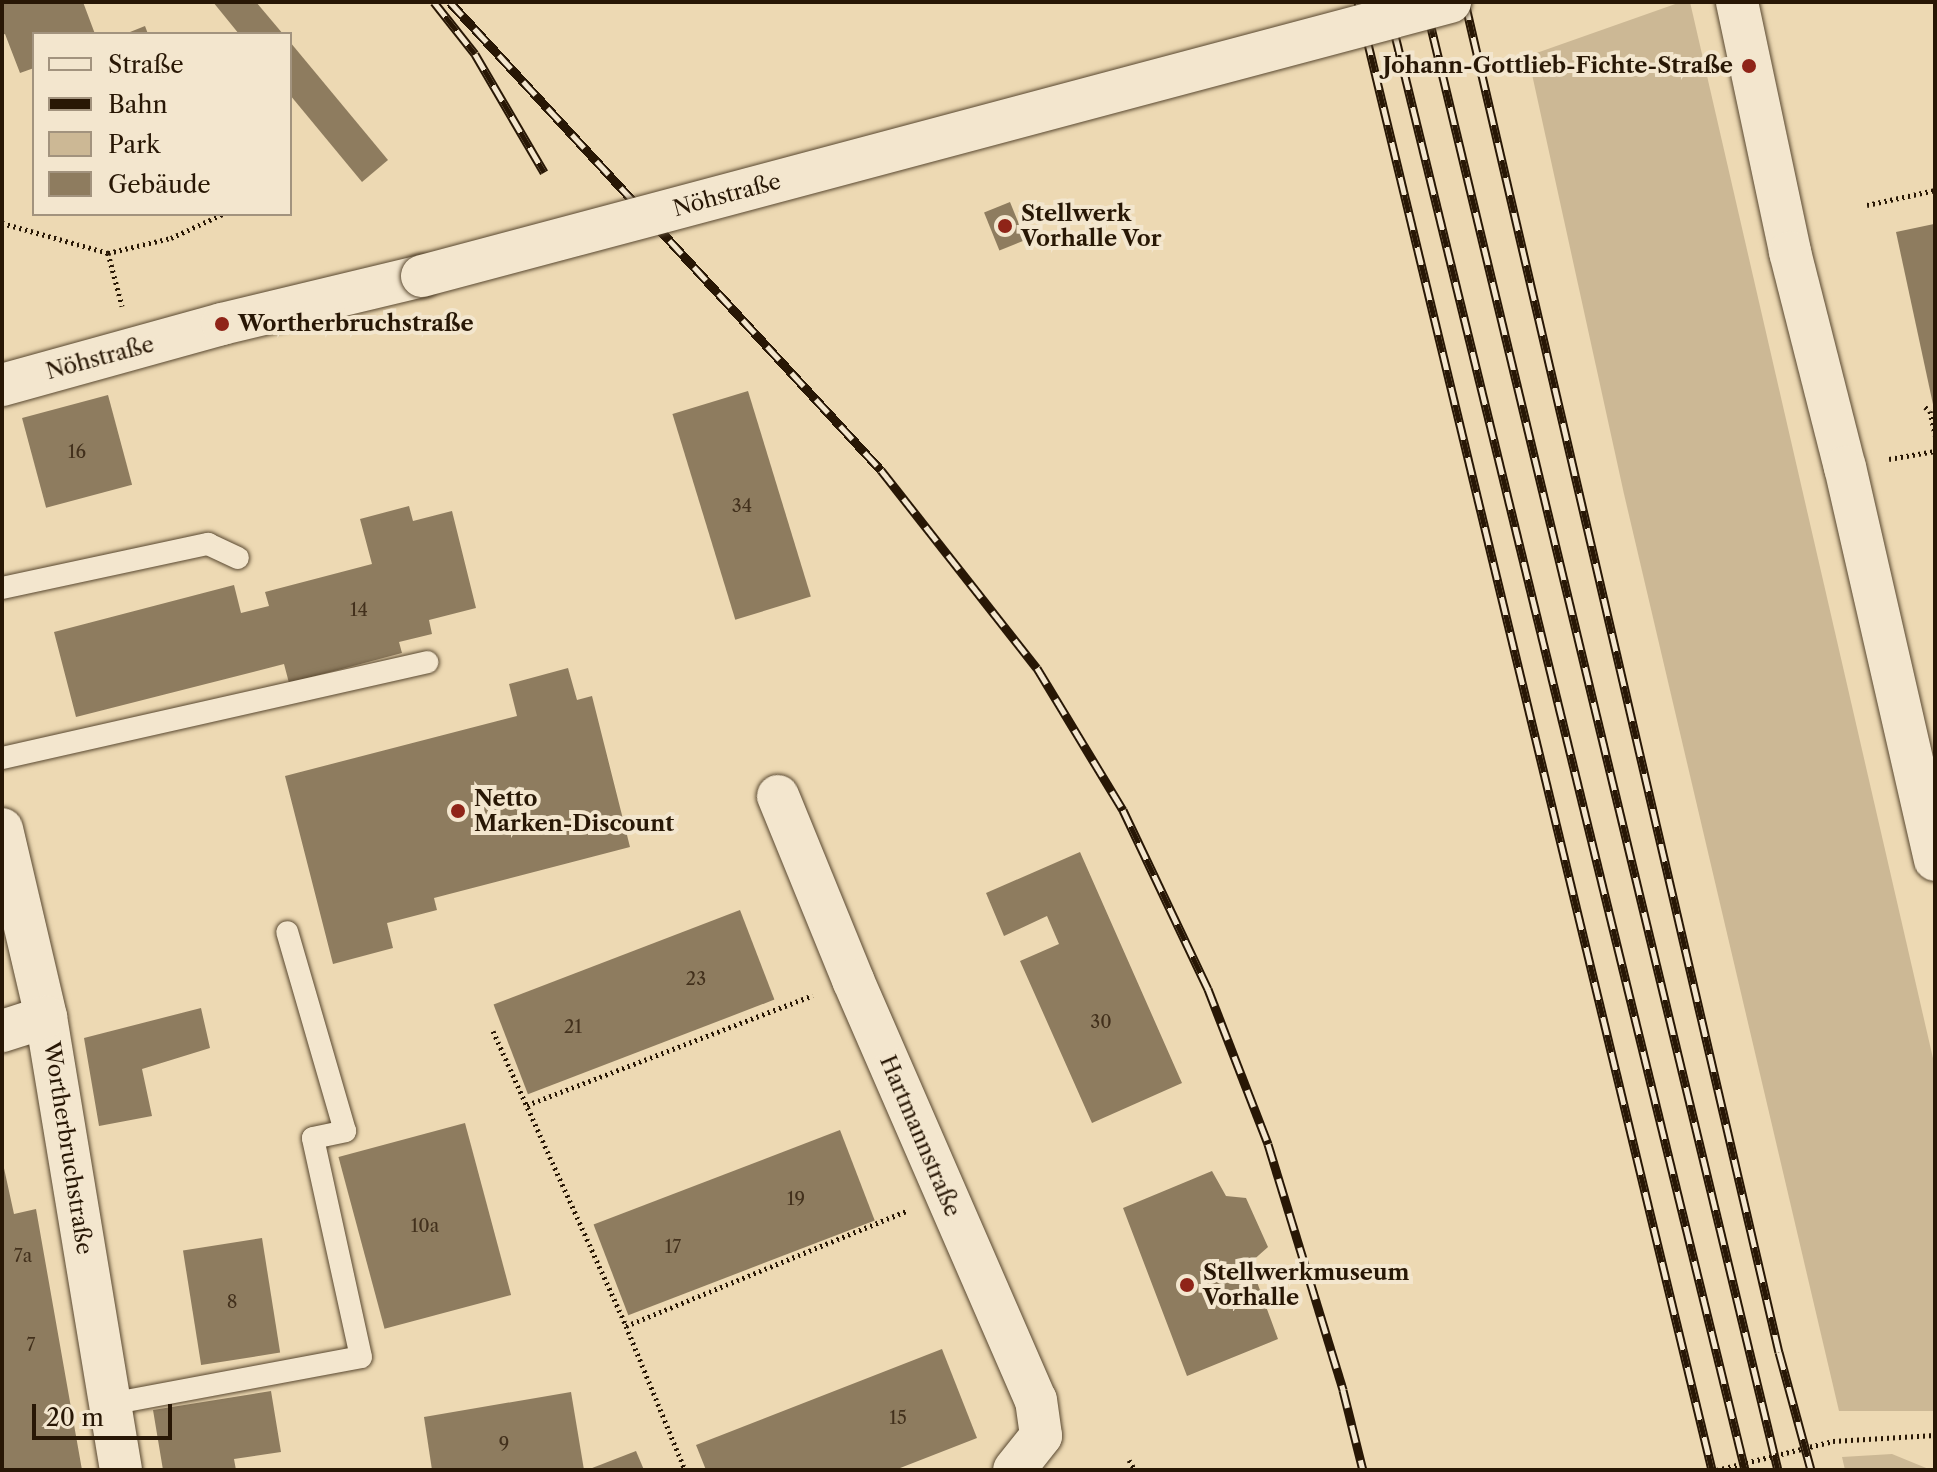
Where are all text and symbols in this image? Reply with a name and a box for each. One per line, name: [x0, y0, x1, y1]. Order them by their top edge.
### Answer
legend: [32, 32, 292, 216]
text: Straße: [108, 50, 184, 79]
place label: Johann-Gottlieb-Fichte-Straße: [1383, 53, 1733, 79]
marker: Johann-Gottlieb-Fichte-Straße: [1740, 57, 1758, 75]
text: Bahn: [108, 90, 167, 119]
text: Park: [108, 130, 160, 159]
street label: Nöhstraße: [670, 168, 784, 222]
text: Gebäude: [108, 170, 211, 199]
place label: Stellwerk Vorhalle Vor: [1021, 200, 1162, 252]
marker: Stellwerk Vorhalle Vor: [996, 217, 1014, 235]
place label: Wortherbruchstraße: [238, 311, 474, 337]
marker: Wortherbruchstraße: [213, 315, 231, 333]
street label: Nöhstraße: [43, 331, 157, 385]
house number: 16: [68, 441, 86, 463]
house number: 34: [732, 495, 752, 517]
house number: 14: [350, 599, 368, 621]
place label: Netto Marken-Discount: [474, 785, 674, 836]
marker: Netto Marken-Discount: [449, 802, 467, 820]
house number: 23: [686, 968, 706, 990]
house number: 30: [1090, 1011, 1112, 1033]
house number: 21: [564, 1016, 582, 1038]
street label: Wortherbruchstraße: [38, 1040, 98, 1256]
street label: Hartmannstraße: [874, 1051, 966, 1221]
house number: 19: [787, 1188, 805, 1210]
house number: 10a: [411, 1215, 439, 1237]
house number: 17: [665, 1236, 681, 1258]
house number: 7a: [14, 1245, 32, 1267]
place label: Stellwerkmuseum Vorhalle: [1203, 1259, 1409, 1310]
marker: Stellwerkmuseum Vorhalle: [1178, 1276, 1196, 1294]
house number: 8: [227, 1291, 237, 1313]
house number: 7: [27, 1334, 35, 1356]
scale bar: [36, 1388, 176, 1438]
text: 20 m: [46, 1403, 104, 1432]
house number: 15: [889, 1407, 907, 1429]
house number: 9: [499, 1433, 509, 1455]

